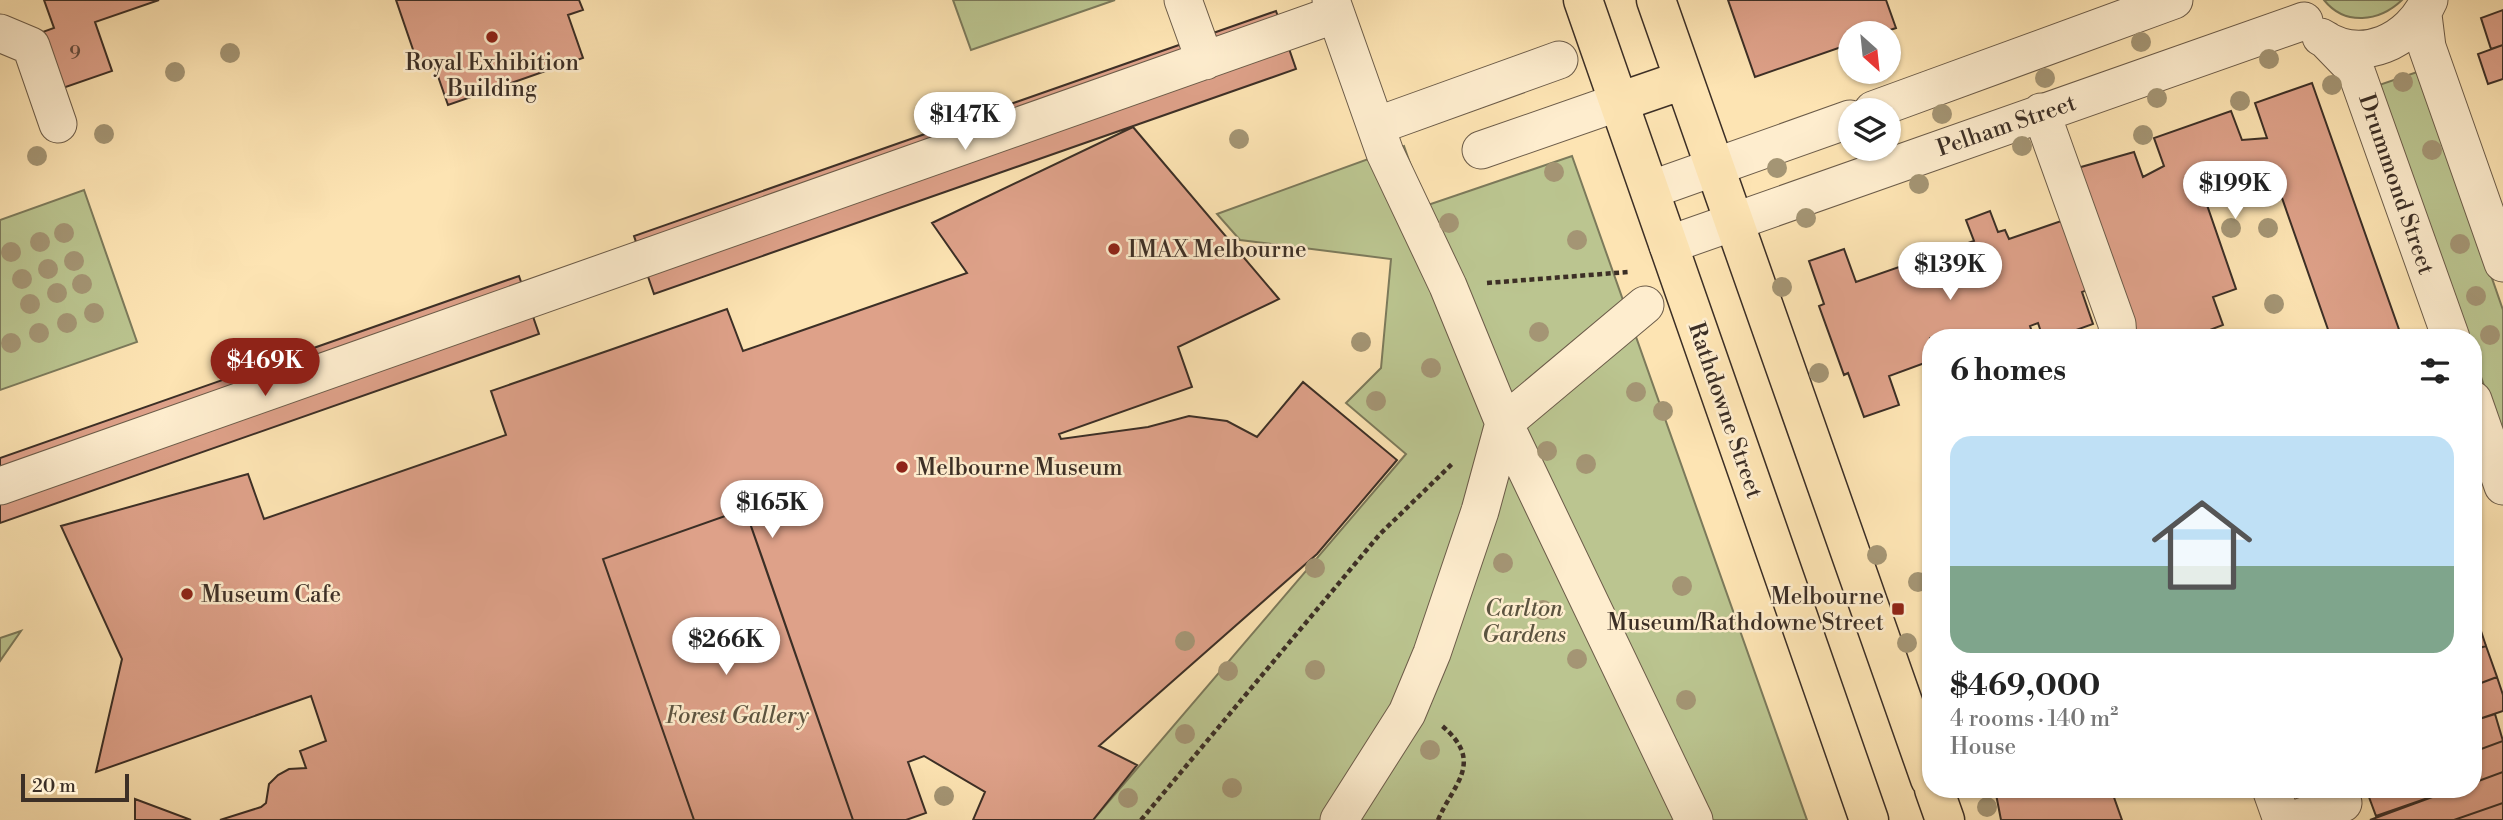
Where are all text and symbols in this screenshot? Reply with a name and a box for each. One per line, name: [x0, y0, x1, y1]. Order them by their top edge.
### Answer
north arrow: [1838, 21, 1900, 84]
map controls: [1838, 21, 1901, 161]
marker: Royal Exhibition Building: [484, 29, 500, 45]
house number: 9: [69, 41, 81, 65]
place label: Royal Exhibition Building: [405, 49, 579, 103]
street label: Pelham Street: [1933, 89, 2080, 163]
street label: Drummond Street: [2352, 91, 2440, 278]
pin: $147K: [916, 92, 1014, 152]
button: layers: [1838, 98, 1901, 161]
text: $147K: [930, 101, 1000, 129]
pin: $199K: [2186, 162, 2284, 221]
text: $199K: [2199, 170, 2271, 198]
place label: IMAX Melbourne: [1128, 236, 1307, 264]
marker: IMAX Melbourne: [1106, 241, 1122, 257]
pin: $139K: [1901, 243, 1999, 302]
text: $139K: [1914, 251, 1986, 279]
street label: Rathdowne Street: [1682, 319, 1768, 502]
pin: $469K: [216, 338, 314, 398]
text: $469K: [227, 347, 303, 375]
text: 6 homes: [1950, 352, 2066, 390]
icon: filters: [2416, 352, 2454, 390]
place label: Melbourne Museum: [916, 454, 1123, 482]
marker: Melbourne Museum: [894, 459, 910, 475]
pin: $165K: [723, 480, 821, 540]
icon: home: [2139, 482, 2265, 608]
text: $165K: [736, 489, 808, 517]
place label: Museum Cafe: [201, 581, 341, 609]
place label: Melbourne Museum/Rathdowne Street: [1607, 583, 1884, 637]
marker: Museum Cafe: [179, 586, 195, 602]
park label: Carlton Gardens: [1482, 595, 1566, 649]
marker: Melbourne Museum/Rathdowne Street: [1890, 601, 1906, 617]
pin: $266K: [677, 618, 775, 677]
text: $266K: [688, 626, 764, 654]
text: $469,000: [1950, 667, 2100, 705]
park label: Forest Gallery: [665, 702, 810, 730]
text: 4 rooms · 140 m²: [1950, 705, 2118, 733]
text: House: [1950, 733, 2016, 761]
scale bar: [21, 771, 130, 803]
text: 20 m: [32, 774, 76, 798]

